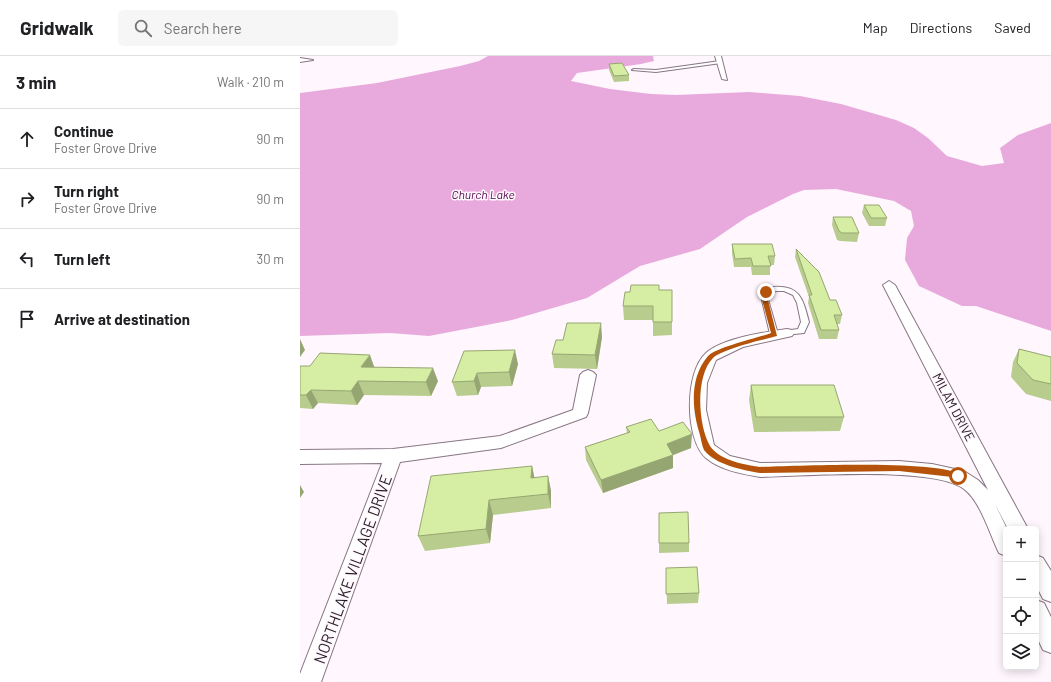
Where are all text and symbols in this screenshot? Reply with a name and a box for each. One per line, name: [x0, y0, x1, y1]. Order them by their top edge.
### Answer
search box: [118, 10, 398, 46]
text: Gridwalk: [20, 16, 94, 39]
icon: search: [132, 17, 154, 39]
text: Search here: [164, 19, 242, 37]
text: Map: [863, 19, 888, 36]
text: Directions: [910, 19, 972, 36]
text: Saved: [994, 19, 1031, 36]
text: 3 min: [16, 72, 56, 92]
text: Walk · 210 m: [217, 74, 284, 90]
text: Continue: [54, 122, 114, 140]
icon: ahead: [16, 128, 38, 150]
text: 90 m: [257, 131, 284, 147]
text: Foster Grove Drive: [54, 140, 157, 156]
text: Turn right: [54, 182, 119, 200]
water label: Church Lake: [451, 187, 515, 201]
icon: right: [16, 188, 38, 210]
text: 90 m: [257, 191, 284, 207]
text: Foster Grove Drive: [54, 200, 157, 216]
icon: left: [16, 248, 38, 270]
text: Turn left: [54, 250, 110, 268]
text: 30 m: [257, 251, 284, 267]
route end: [757, 283, 775, 301]
icon: arrive: [16, 308, 38, 330]
text: Arrive at destination: [54, 310, 190, 328]
street label: MILAM DRIVE: [929, 370, 979, 444]
route start: [949, 467, 967, 485]
street label: NORTHLAKE VILLAGE DRIVE: [309, 472, 395, 666]
map controls: [1003, 526, 1039, 670]
button: +: [1003, 526, 1039, 562]
button: −: [1003, 562, 1039, 598]
button: locate: [1003, 598, 1039, 634]
button: layers: [1003, 634, 1039, 670]

